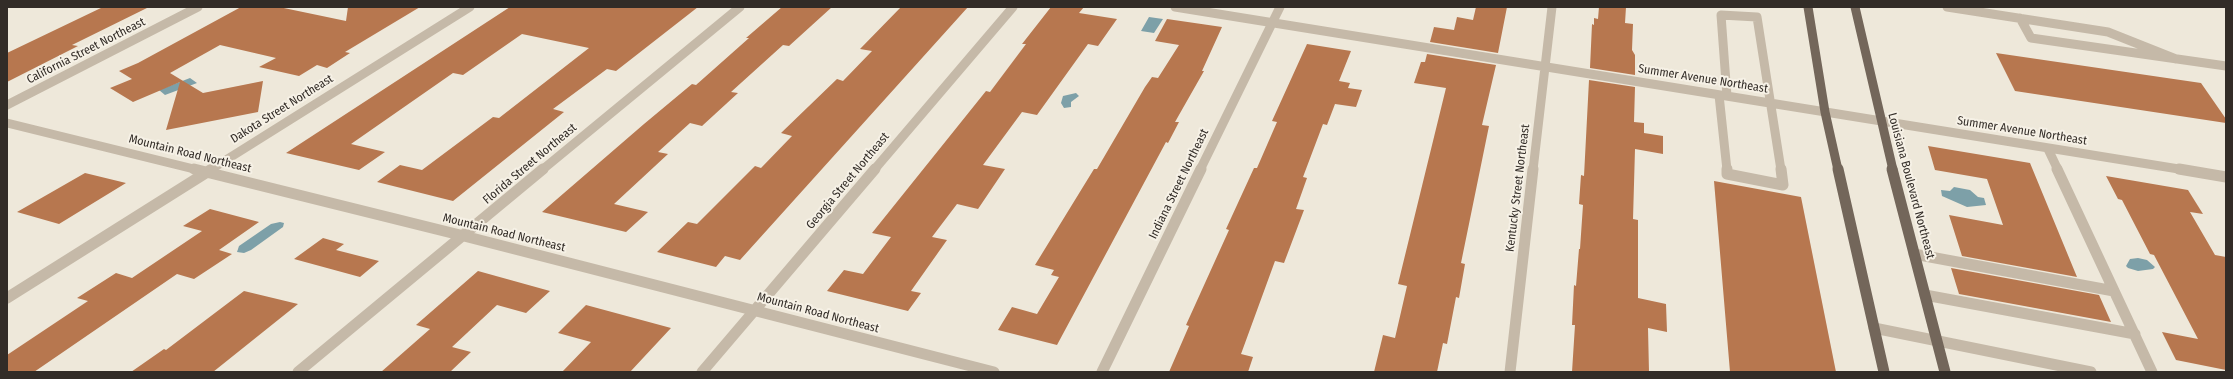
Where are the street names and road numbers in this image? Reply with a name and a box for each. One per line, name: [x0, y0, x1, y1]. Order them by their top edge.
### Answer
street label: California Street Northeast: [24, 15, 148, 87]
street label: Summer Avenue Northeast: [1637, 62, 1769, 96]
street label: Dakota Street Northeast: [228, 72, 336, 146]
street label: Louisiana Boulevard Northeast: [1885, 111, 1937, 261]
street label: Summer Avenue Northeast: [1956, 114, 2088, 148]
street label: Florida Street Northeast: [480, 121, 580, 207]
street label: Kentucky Street Northeast: [1503, 123, 1533, 253]
street label: Indiana Street Northeast: [1146, 127, 1212, 241]
street label: Georgia Street Northeast: [803, 130, 893, 232]
street label: Mountain Road Northeast: [127, 132, 253, 176]
street label: Mountain Road Northeast: [441, 211, 567, 255]
street label: Mountain Road Northeast: [755, 290, 881, 336]

